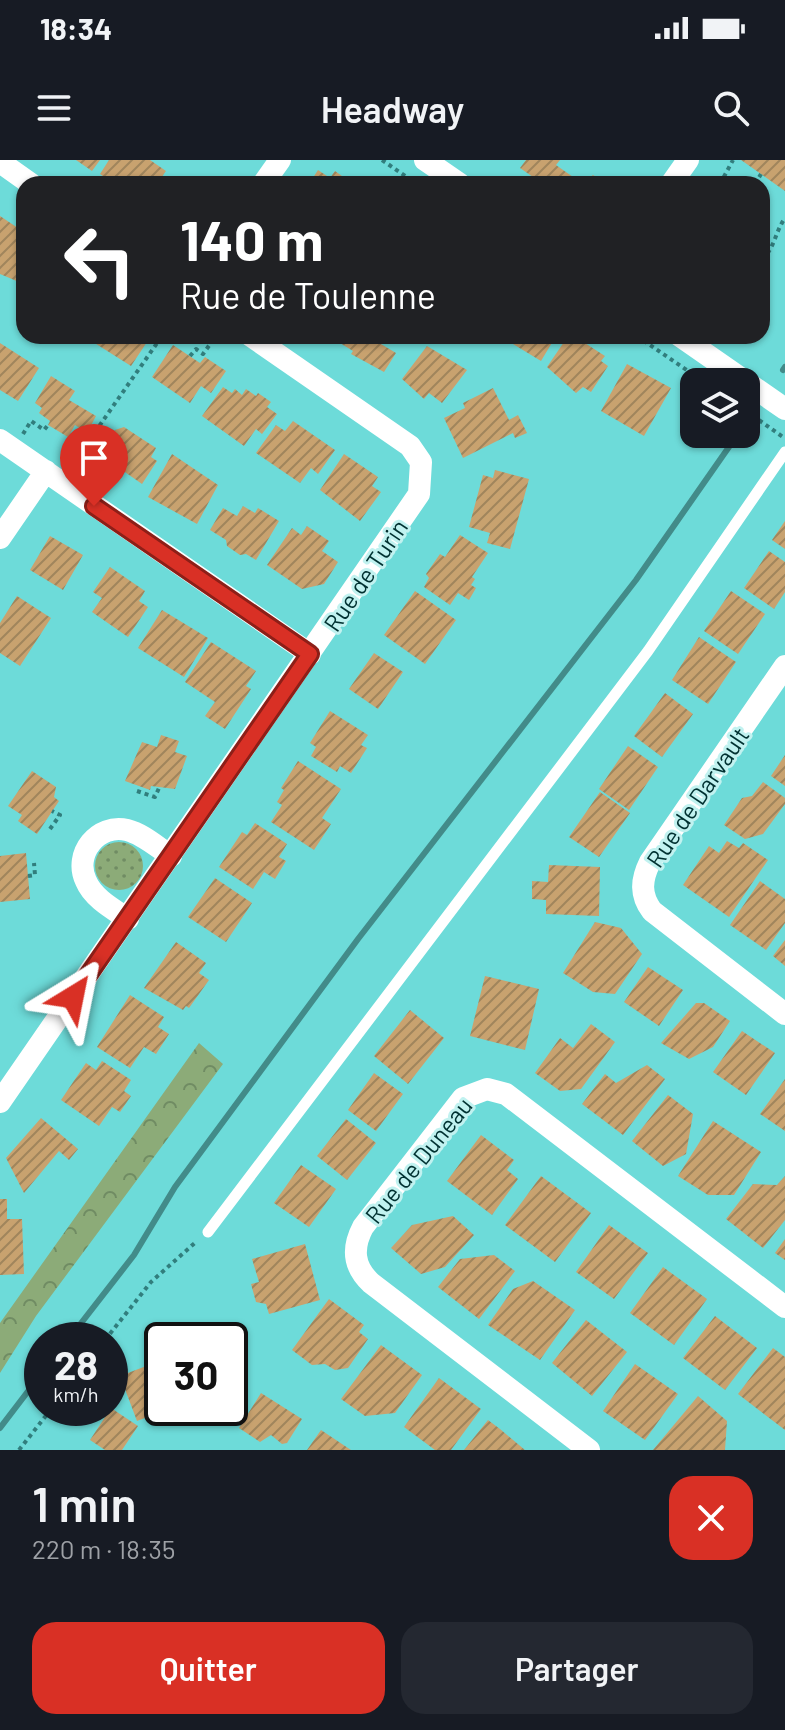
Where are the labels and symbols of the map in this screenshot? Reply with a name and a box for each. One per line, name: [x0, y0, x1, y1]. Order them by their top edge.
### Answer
pin: [60, 424, 128, 506]
street label: Rue de Turin: [317, 513, 413, 637]
street label: Rue de Darvault: [639, 721, 755, 873]
position arrow: [31, 955, 115, 1039]
street label: Rue de Duneau: [358, 1091, 478, 1229]
speed limit sign: 30: [144, 1322, 248, 1426]

